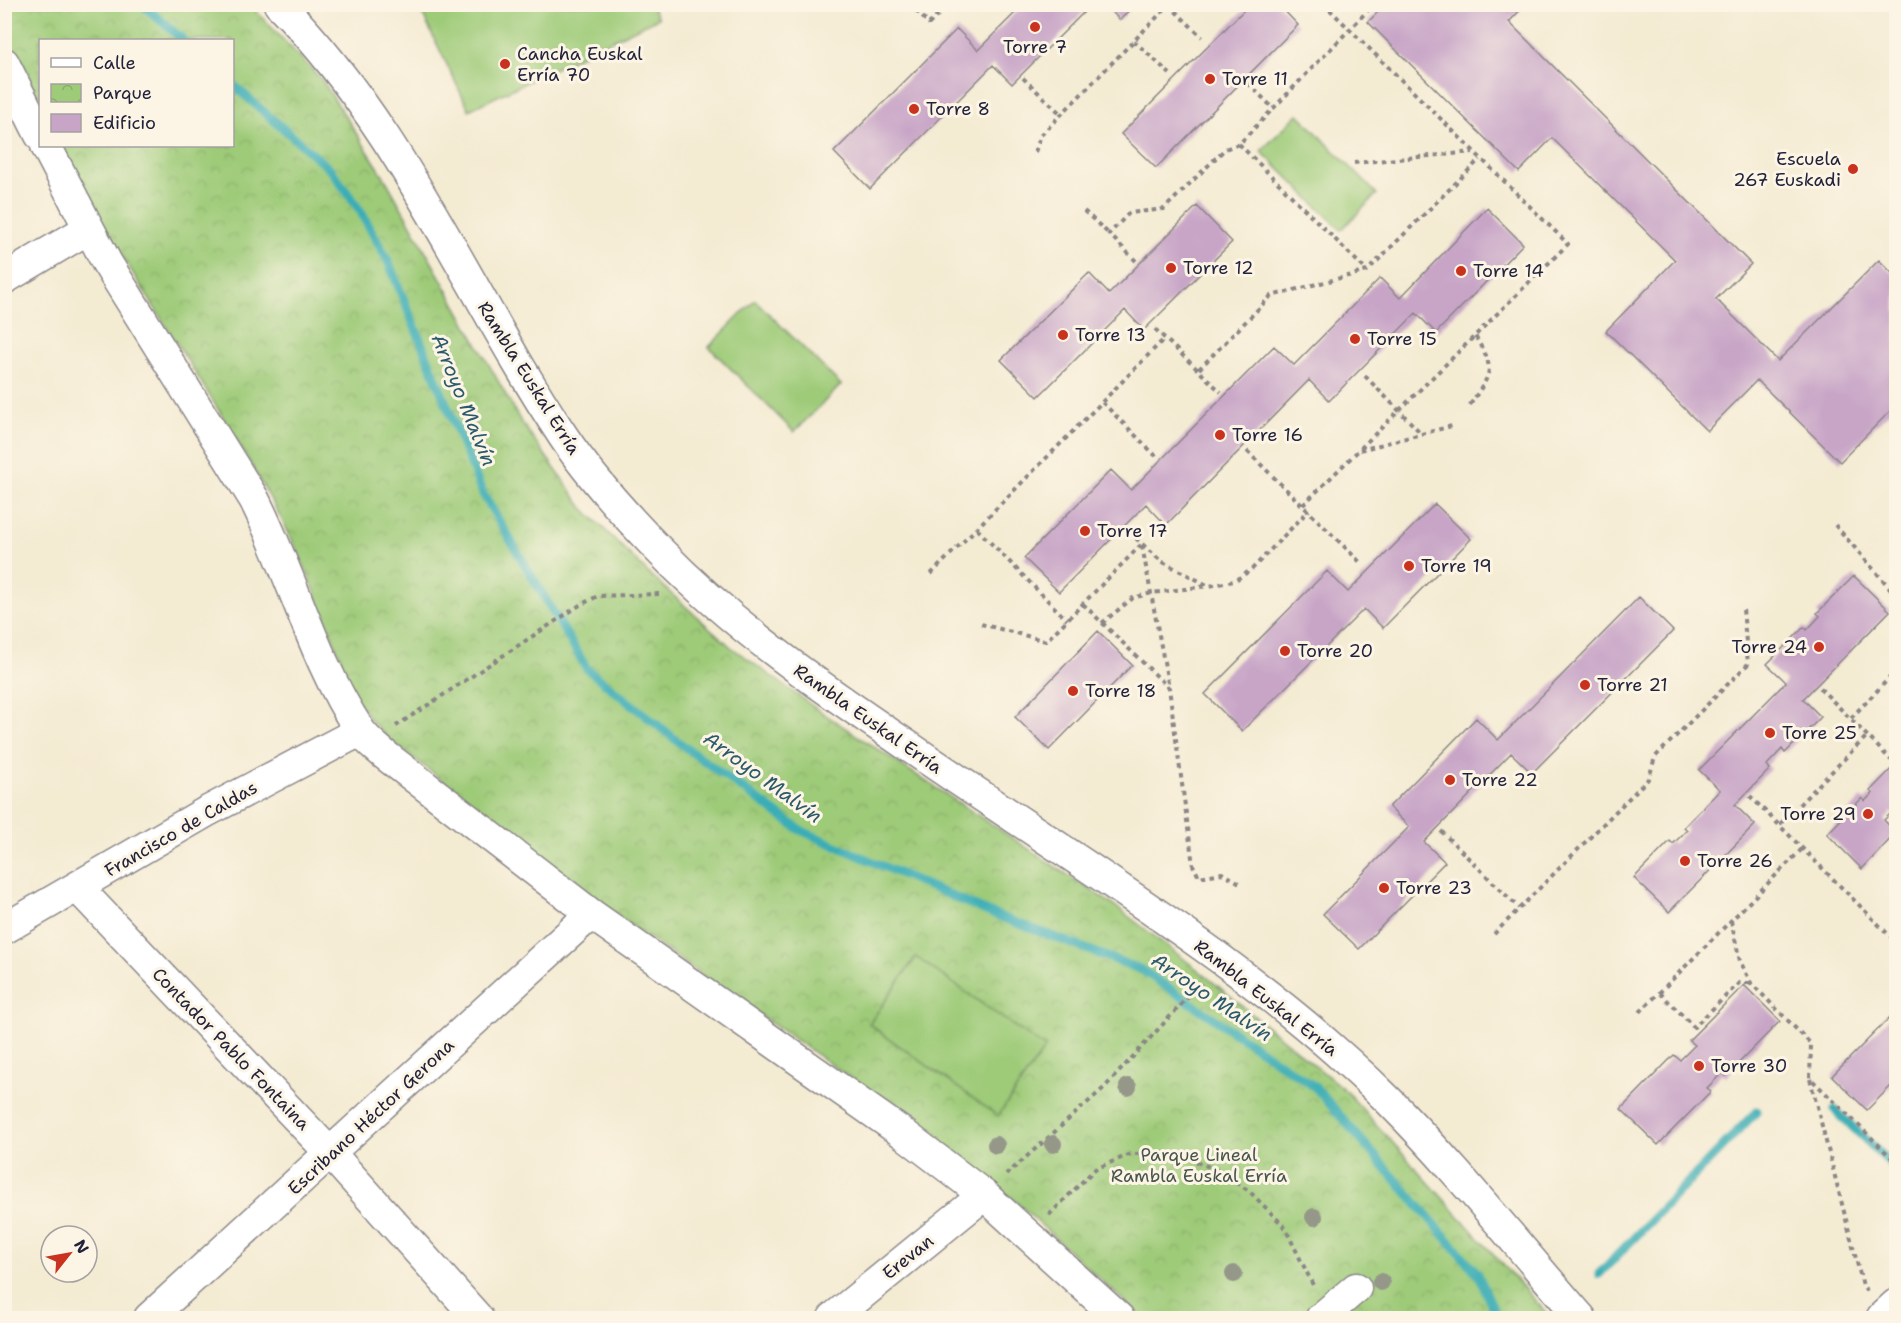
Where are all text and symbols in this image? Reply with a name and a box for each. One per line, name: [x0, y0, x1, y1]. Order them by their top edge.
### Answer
marker: Torre 7: [1028, 20, 1042, 34]
place label: Torre 7: [1003, 35, 1067, 59]
legend: [39, 39, 234, 147]
place label: Cancha Euskal Erría 70: [517, 42, 643, 87]
text: Calle: [93, 51, 136, 75]
marker: Cancha Euskal Erría 70: [498, 57, 512, 71]
place label: Torre 11: [1222, 67, 1288, 91]
marker: Torre 11: [1203, 72, 1217, 86]
text: Parque: [93, 81, 152, 105]
place label: Torre 8: [926, 97, 990, 121]
marker: Torre 8: [907, 102, 921, 116]
text: Edificio: [93, 111, 156, 135]
place label: Escuela 267 Euskadi: [1733, 147, 1841, 192]
marker: Escuela 267 Euskadi: [1846, 162, 1860, 176]
place label: Torre 12: [1183, 256, 1254, 280]
place label: Torre 14: [1473, 259, 1544, 283]
marker: Torre 12: [1164, 261, 1178, 275]
marker: Torre 14: [1454, 264, 1468, 278]
street label: Rambla Euskal Erría: [472, 297, 586, 459]
place label: Torre 13: [1075, 323, 1146, 347]
place label: Torre 15: [1367, 327, 1437, 351]
marker: Torre 13: [1056, 328, 1070, 342]
water label: Arroyo Malvín: [426, 330, 502, 470]
marker: Torre 15: [1348, 332, 1362, 346]
place label: Torre 16: [1232, 423, 1303, 447]
marker: Torre 16: [1213, 428, 1227, 442]
place label: Torre 17: [1097, 519, 1168, 543]
marker: Torre 17: [1078, 524, 1092, 538]
place label: Torre 19: [1421, 554, 1492, 578]
marker: Torre 19: [1402, 559, 1416, 573]
place label: Torre 24: [1731, 635, 1807, 659]
place label: Torre 20: [1297, 639, 1373, 663]
marker: Torre 24: [1812, 640, 1826, 654]
marker: Torre 20: [1278, 644, 1292, 658]
street label: Rambla Euskal Erría: [789, 659, 947, 779]
place label: Torre 21: [1597, 673, 1668, 697]
marker: Torre 21: [1578, 678, 1592, 692]
place label: Torre 18: [1085, 679, 1156, 703]
marker: Torre 18: [1066, 684, 1080, 698]
place label: Torre 25: [1782, 721, 1857, 745]
water label: Arroyo Malvín: [699, 725, 827, 829]
marker: Torre 25: [1763, 726, 1777, 740]
place label: Torre 22: [1462, 768, 1538, 792]
marker: Torre 22: [1443, 773, 1457, 787]
street label: Francisco de Caldas: [100, 775, 262, 883]
place label: Torre 29: [1780, 802, 1856, 826]
marker: Torre 29: [1861, 807, 1875, 821]
place label: Torre 26: [1697, 849, 1773, 873]
marker: Torre 26: [1678, 854, 1692, 868]
place label: Torre 23: [1396, 876, 1472, 900]
marker: Torre 23: [1377, 881, 1391, 895]
street label: Rambla Euskal Erría: [1189, 934, 1343, 1062]
water label: Arroyo Malvín: [1147, 947, 1277, 1047]
street label: Contador Pablo Fontaina: [147, 962, 315, 1136]
street label: Escribano Héctor Gerona: [283, 1034, 459, 1200]
place label: Torre 30: [1711, 1054, 1787, 1078]
marker: Torre 30: [1692, 1059, 1706, 1073]
park label: Parque Lineal Rambla Euskal Erría: [1111, 1143, 1287, 1188]
north arrow: [39, 1224, 99, 1284]
street label: Erevan: [877, 1229, 939, 1285]
text: N: [69, 1236, 94, 1257]

